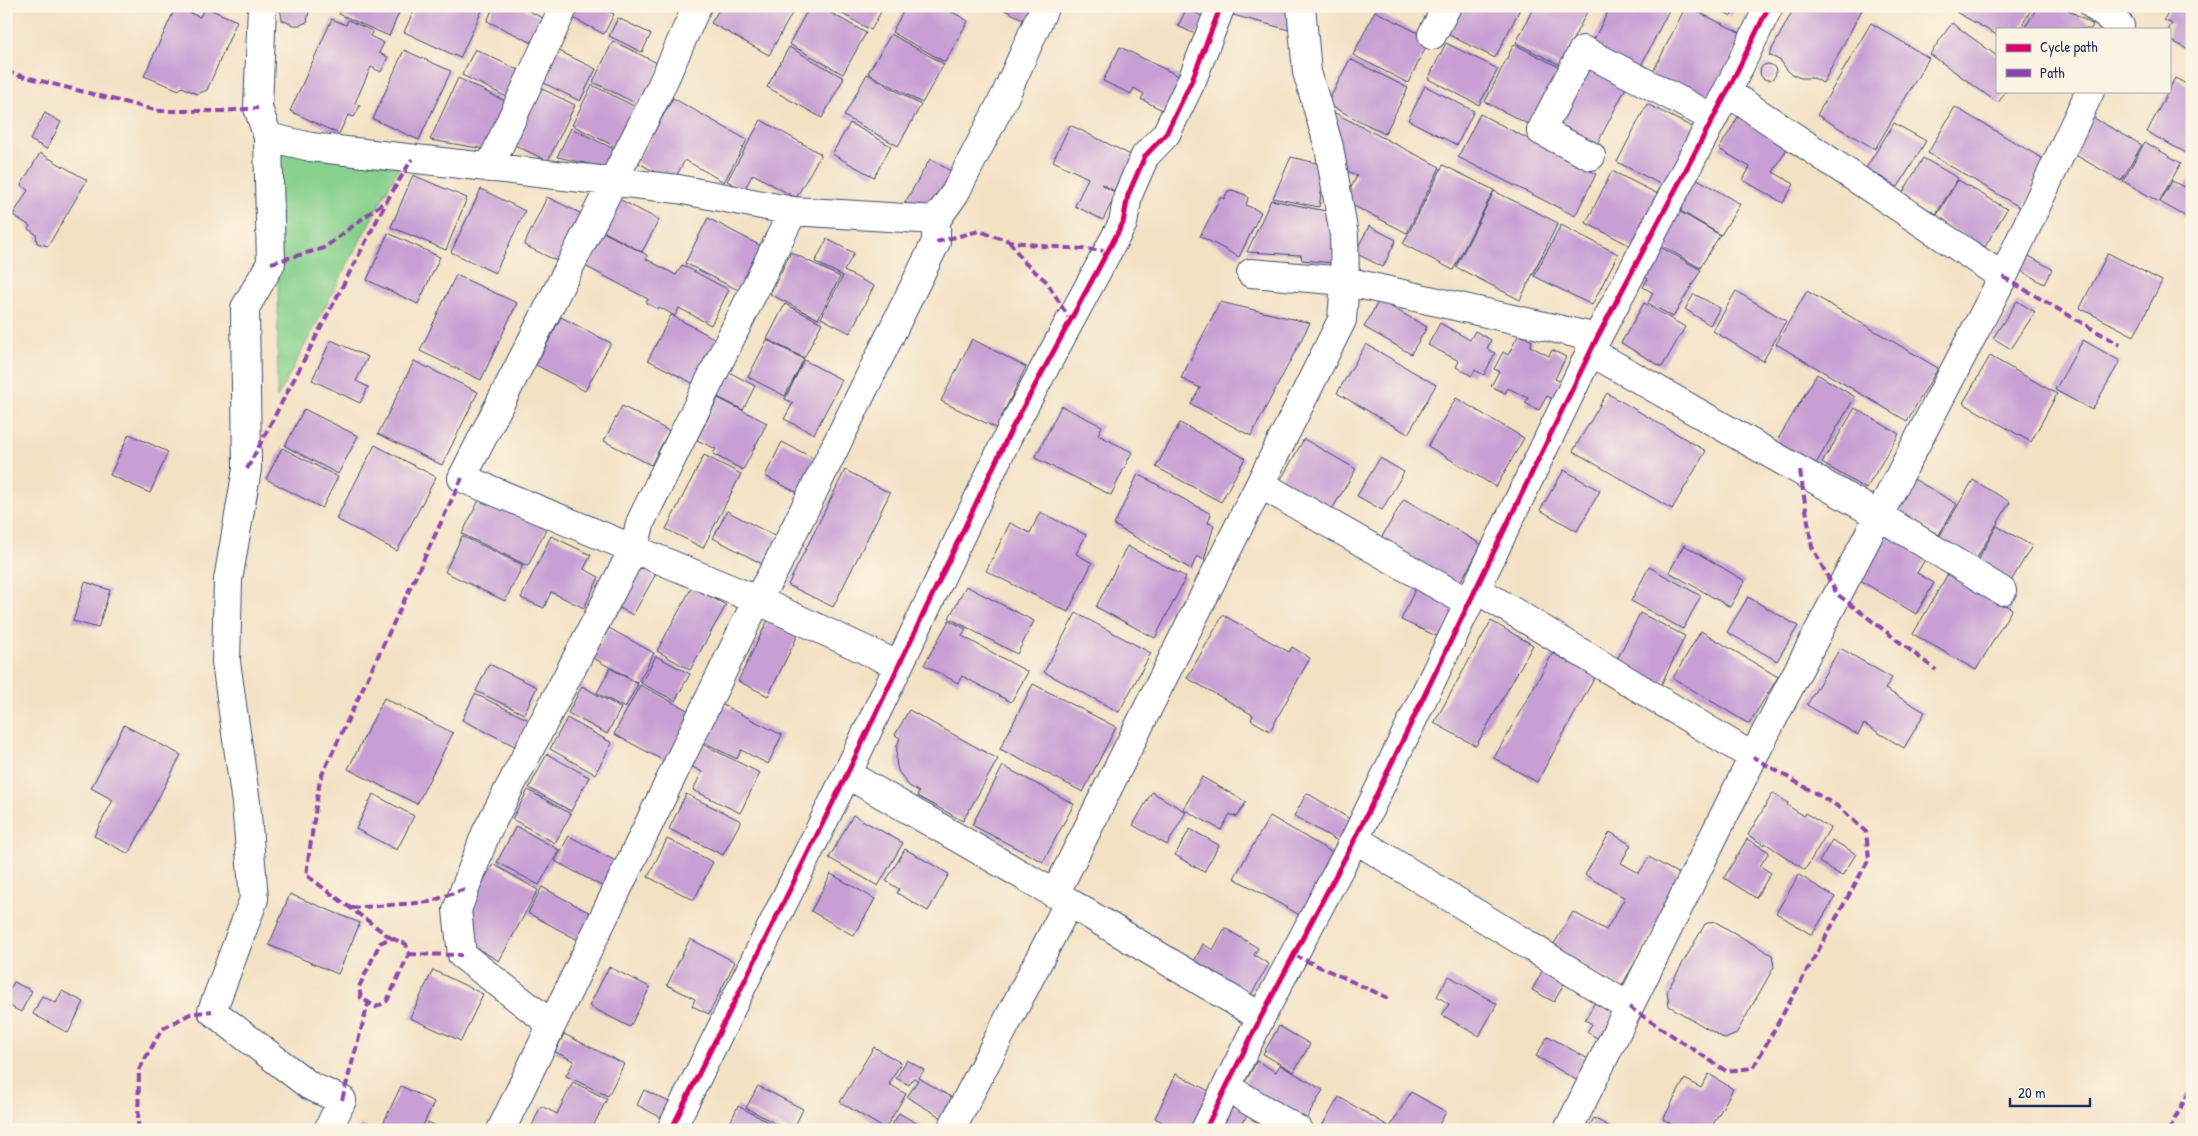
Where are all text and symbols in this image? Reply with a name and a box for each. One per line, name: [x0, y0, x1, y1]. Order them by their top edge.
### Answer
legend: [1996, 28, 2170, 92]
text: Cycle path: [2040, 36, 2098, 57]
text: Path: [2040, 62, 2065, 83]
scale bar: [2010, 1076, 2090, 1108]
text: 20 m: [2018, 1082, 2045, 1103]

